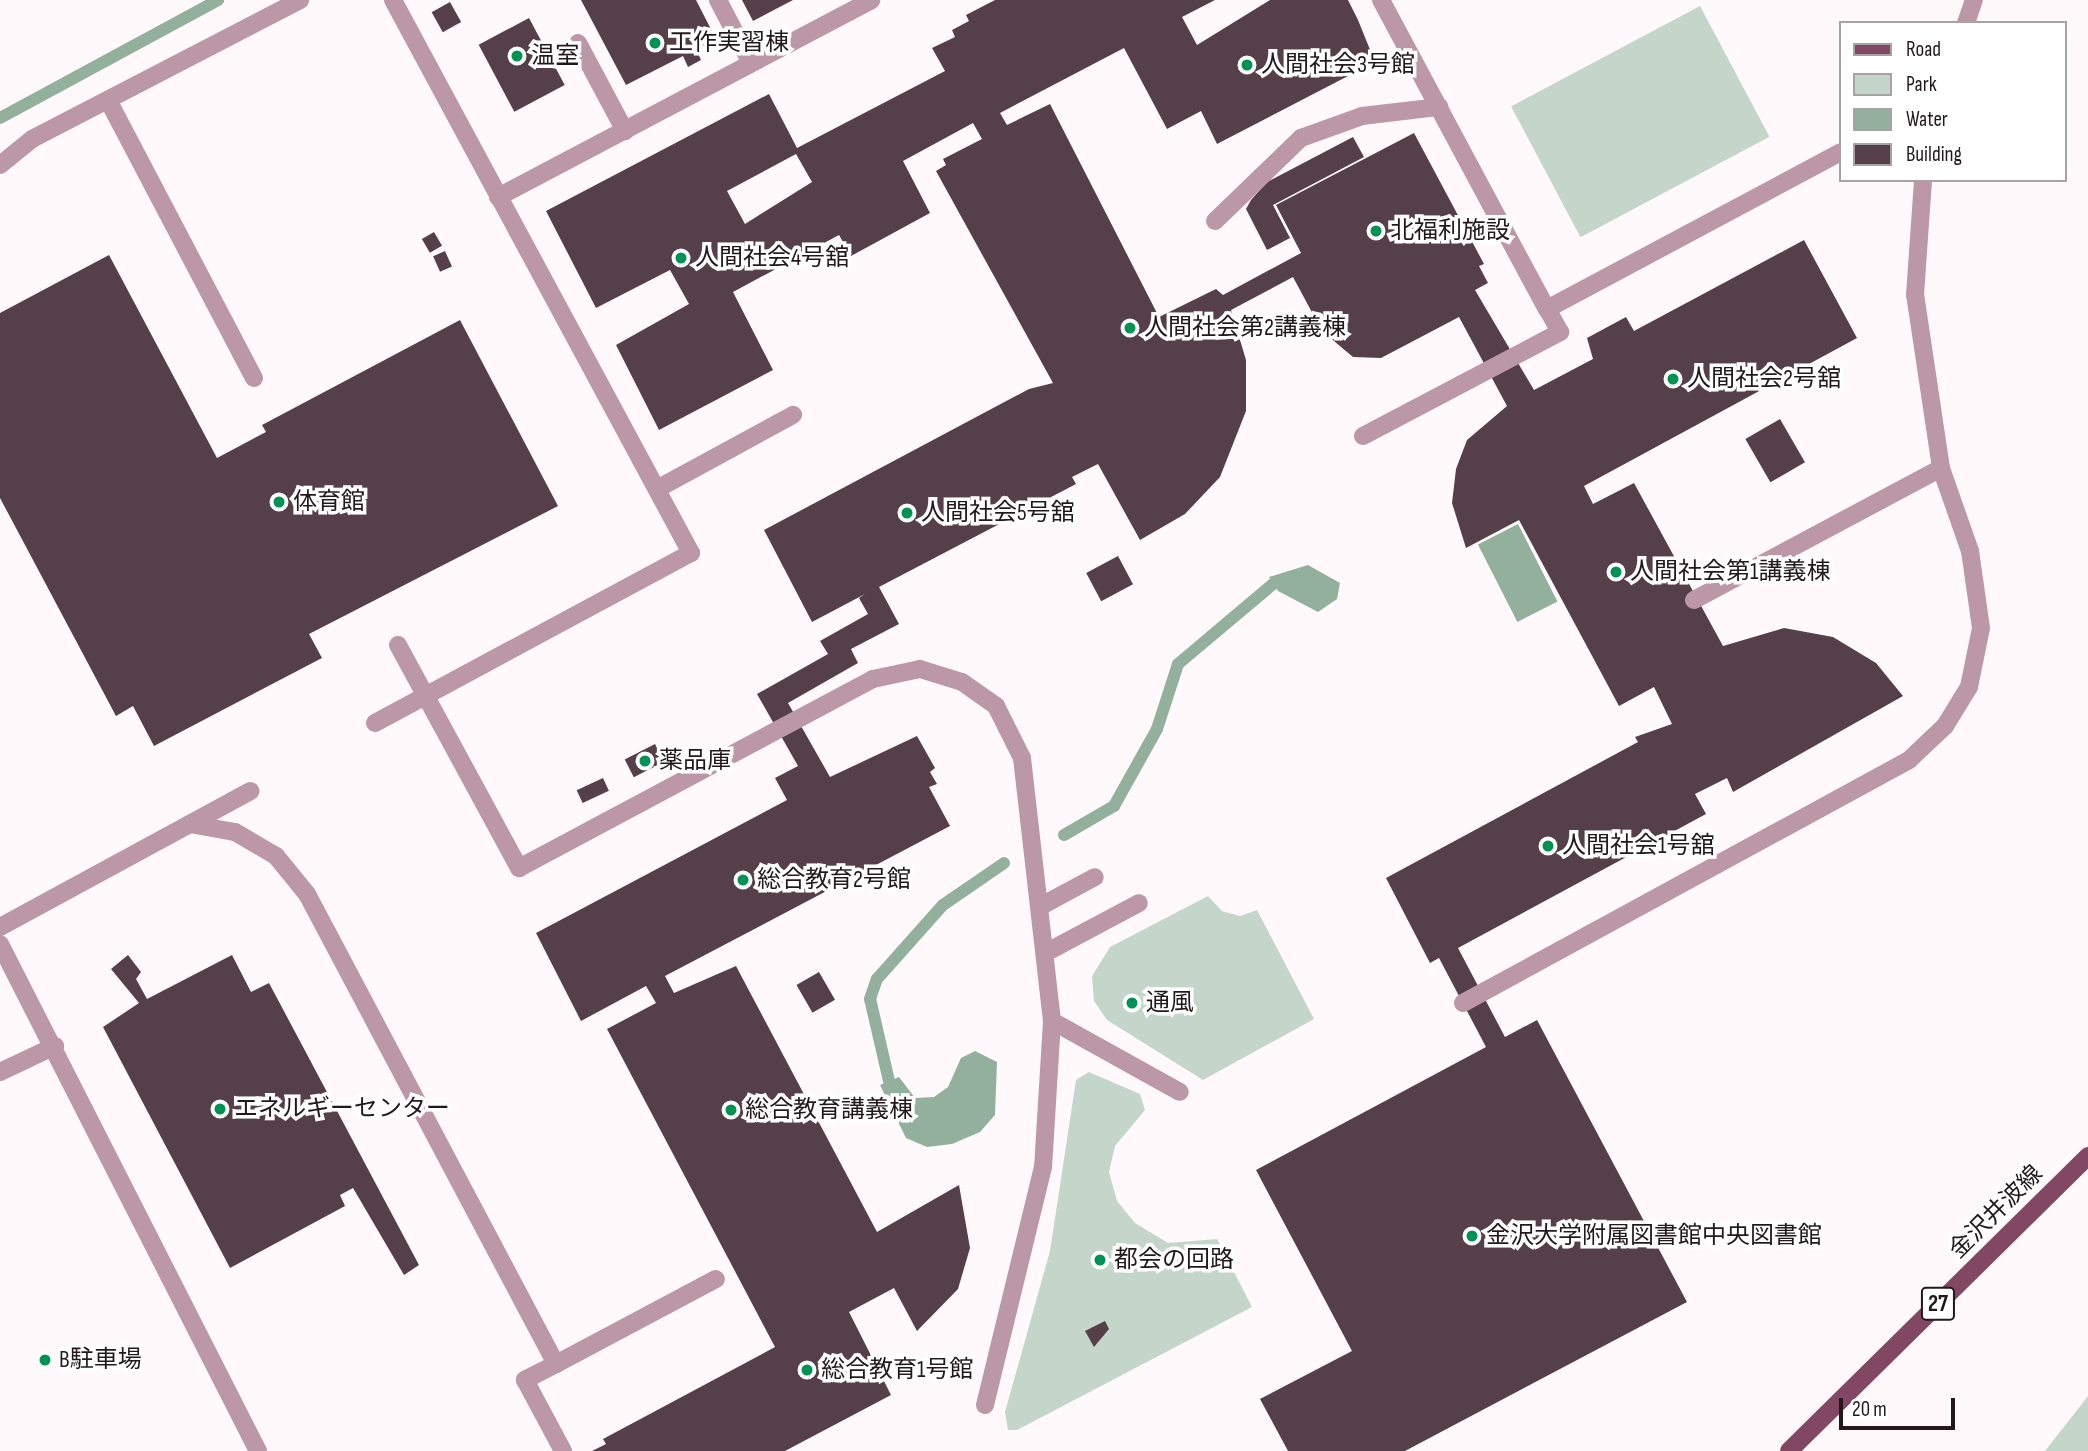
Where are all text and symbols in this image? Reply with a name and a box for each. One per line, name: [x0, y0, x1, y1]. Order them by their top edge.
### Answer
legend: [1840, 21, 2067, 182]
place label: 工作実習棟: [669, 29, 789, 57]
marker: 工作実習棟: [647, 35, 663, 51]
text: Road: [1906, 37, 1941, 62]
place label: 温室: [531, 42, 579, 70]
marker: 温室: [509, 48, 525, 64]
place label: 人間社会3号館: [1261, 51, 1415, 79]
marker: 人間社会3号館: [1239, 57, 1255, 73]
text: Park: [1906, 72, 1937, 97]
text: Water: [1906, 107, 1948, 132]
text: Building: [1906, 142, 1962, 167]
place label: 北福利施設: [1390, 217, 1510, 245]
marker: 北福利施設: [1368, 223, 1384, 239]
place label: 人間社会4号舘: [695, 244, 849, 272]
marker: 人間社会4号舘: [673, 250, 689, 266]
place label: 人間社会第2講義棟: [1144, 314, 1346, 342]
marker: 人間社会第2講義棟: [1122, 320, 1138, 336]
place label: 人間社会2号舘: [1687, 365, 1841, 393]
marker: 人間社会2号舘: [1665, 371, 1681, 387]
place label: 体育館: [293, 488, 365, 516]
marker: 体育館: [271, 494, 287, 510]
place label: 人間社会5号舘: [921, 499, 1075, 527]
marker: 人間社会5号舘: [899, 505, 915, 521]
place label: 人間社会第1講義棟: [1630, 558, 1830, 586]
marker: 人間社会第1講義棟: [1608, 564, 1624, 580]
place label: 薬品庫: [659, 747, 731, 775]
marker: 薬品庫: [637, 753, 653, 769]
place label: 人間社会1号舘: [1562, 832, 1714, 860]
marker: 人間社会1号舘: [1540, 838, 1556, 854]
place label: 総合教育2号館: [757, 866, 911, 894]
marker: 総合教育2号館: [735, 872, 751, 888]
place label: 通風: [1146, 989, 1194, 1017]
marker: 通風: [1124, 995, 1140, 1011]
place label: エネルギーセンター: [234, 1095, 450, 1123]
place label: 総合教育講義棟: [745, 1096, 913, 1124]
marker: エネルギーセンター: [212, 1101, 228, 1117]
marker: 総合教育講義棟: [723, 1102, 739, 1118]
street label: 金沢井波線: [1943, 1159, 2049, 1265]
place label: 金沢大学附属図書館中央図書館: [1486, 1222, 1822, 1250]
marker: 金沢大学附属図書館中央図書館: [1464, 1228, 1480, 1244]
place label: 都会の回路: [1114, 1246, 1234, 1274]
marker: 都会の回路: [1092, 1252, 1108, 1268]
road number: 27: [1920, 1284, 1955, 1324]
place label: B駐車場: [59, 1346, 142, 1374]
marker: B駐車場: [37, 1352, 53, 1368]
place label: 総合教育1号館: [821, 1356, 973, 1384]
marker: 総合教育1号館: [799, 1362, 815, 1378]
scale bar: [1843, 1384, 1958, 1428]
text: 20 m: [1852, 1397, 1887, 1422]

